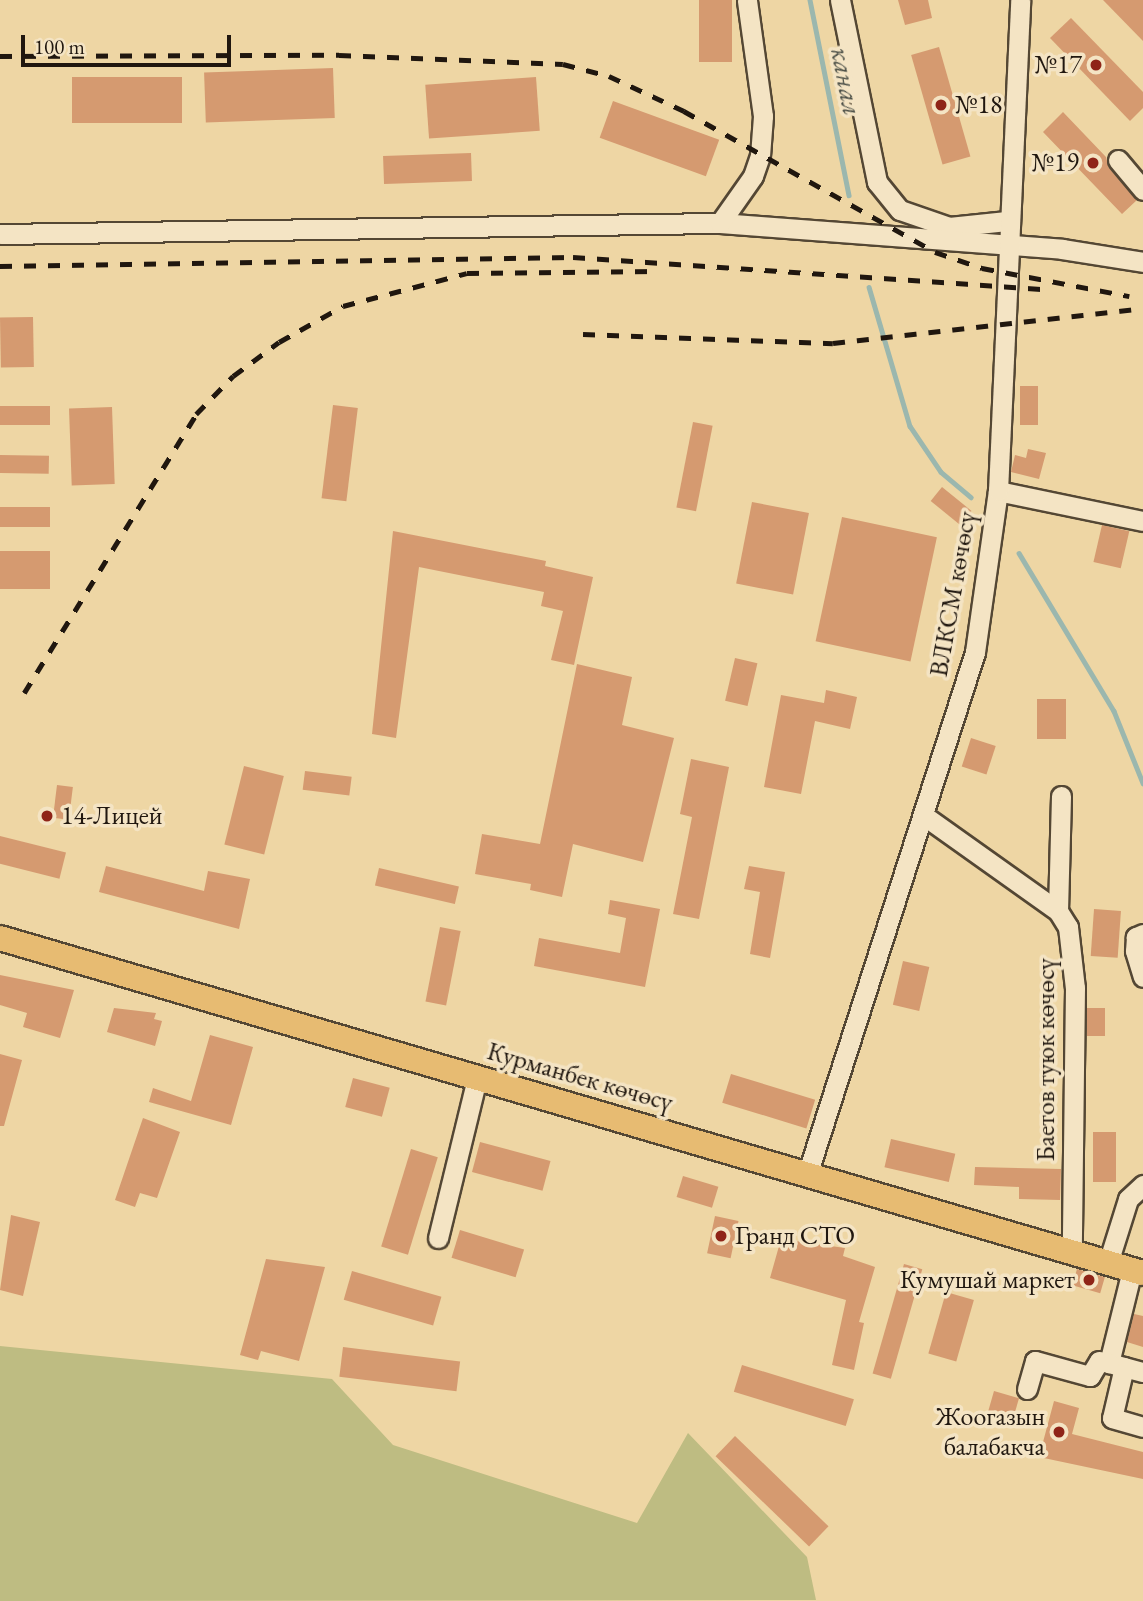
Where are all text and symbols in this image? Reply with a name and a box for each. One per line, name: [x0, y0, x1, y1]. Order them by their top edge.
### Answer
scale bar: [24, 21, 234, 65]
text: 100 m: [34, 33, 85, 60]
water label: канал: [824, 44, 870, 118]
place label: №17: [1034, 49, 1082, 81]
marker: №17: [1088, 57, 1104, 73]
place label: №18: [955, 89, 1003, 121]
marker: №18: [933, 97, 949, 113]
place label: №19: [1031, 147, 1079, 179]
marker: №19: [1085, 155, 1101, 171]
street label: ВЛКСМ көчөсү: [923, 509, 983, 679]
place label: 14-Лицей: [61, 800, 163, 832]
marker: 14-Лицей: [39, 808, 55, 824]
street label: Баетов туюк көчөсү: [1030, 958, 1062, 1162]
street label: Курманбек көчөсү: [484, 1036, 676, 1118]
place label: Гранд СТО: [735, 1220, 855, 1252]
marker: Гранд СТО: [713, 1228, 729, 1244]
place label: Кумушай маркет: [900, 1264, 1075, 1296]
marker: Кумушай маркет: [1081, 1272, 1097, 1288]
place label: Жоогазын балабакча: [936, 1401, 1045, 1462]
marker: Жоогазын балабакча: [1051, 1424, 1067, 1440]

